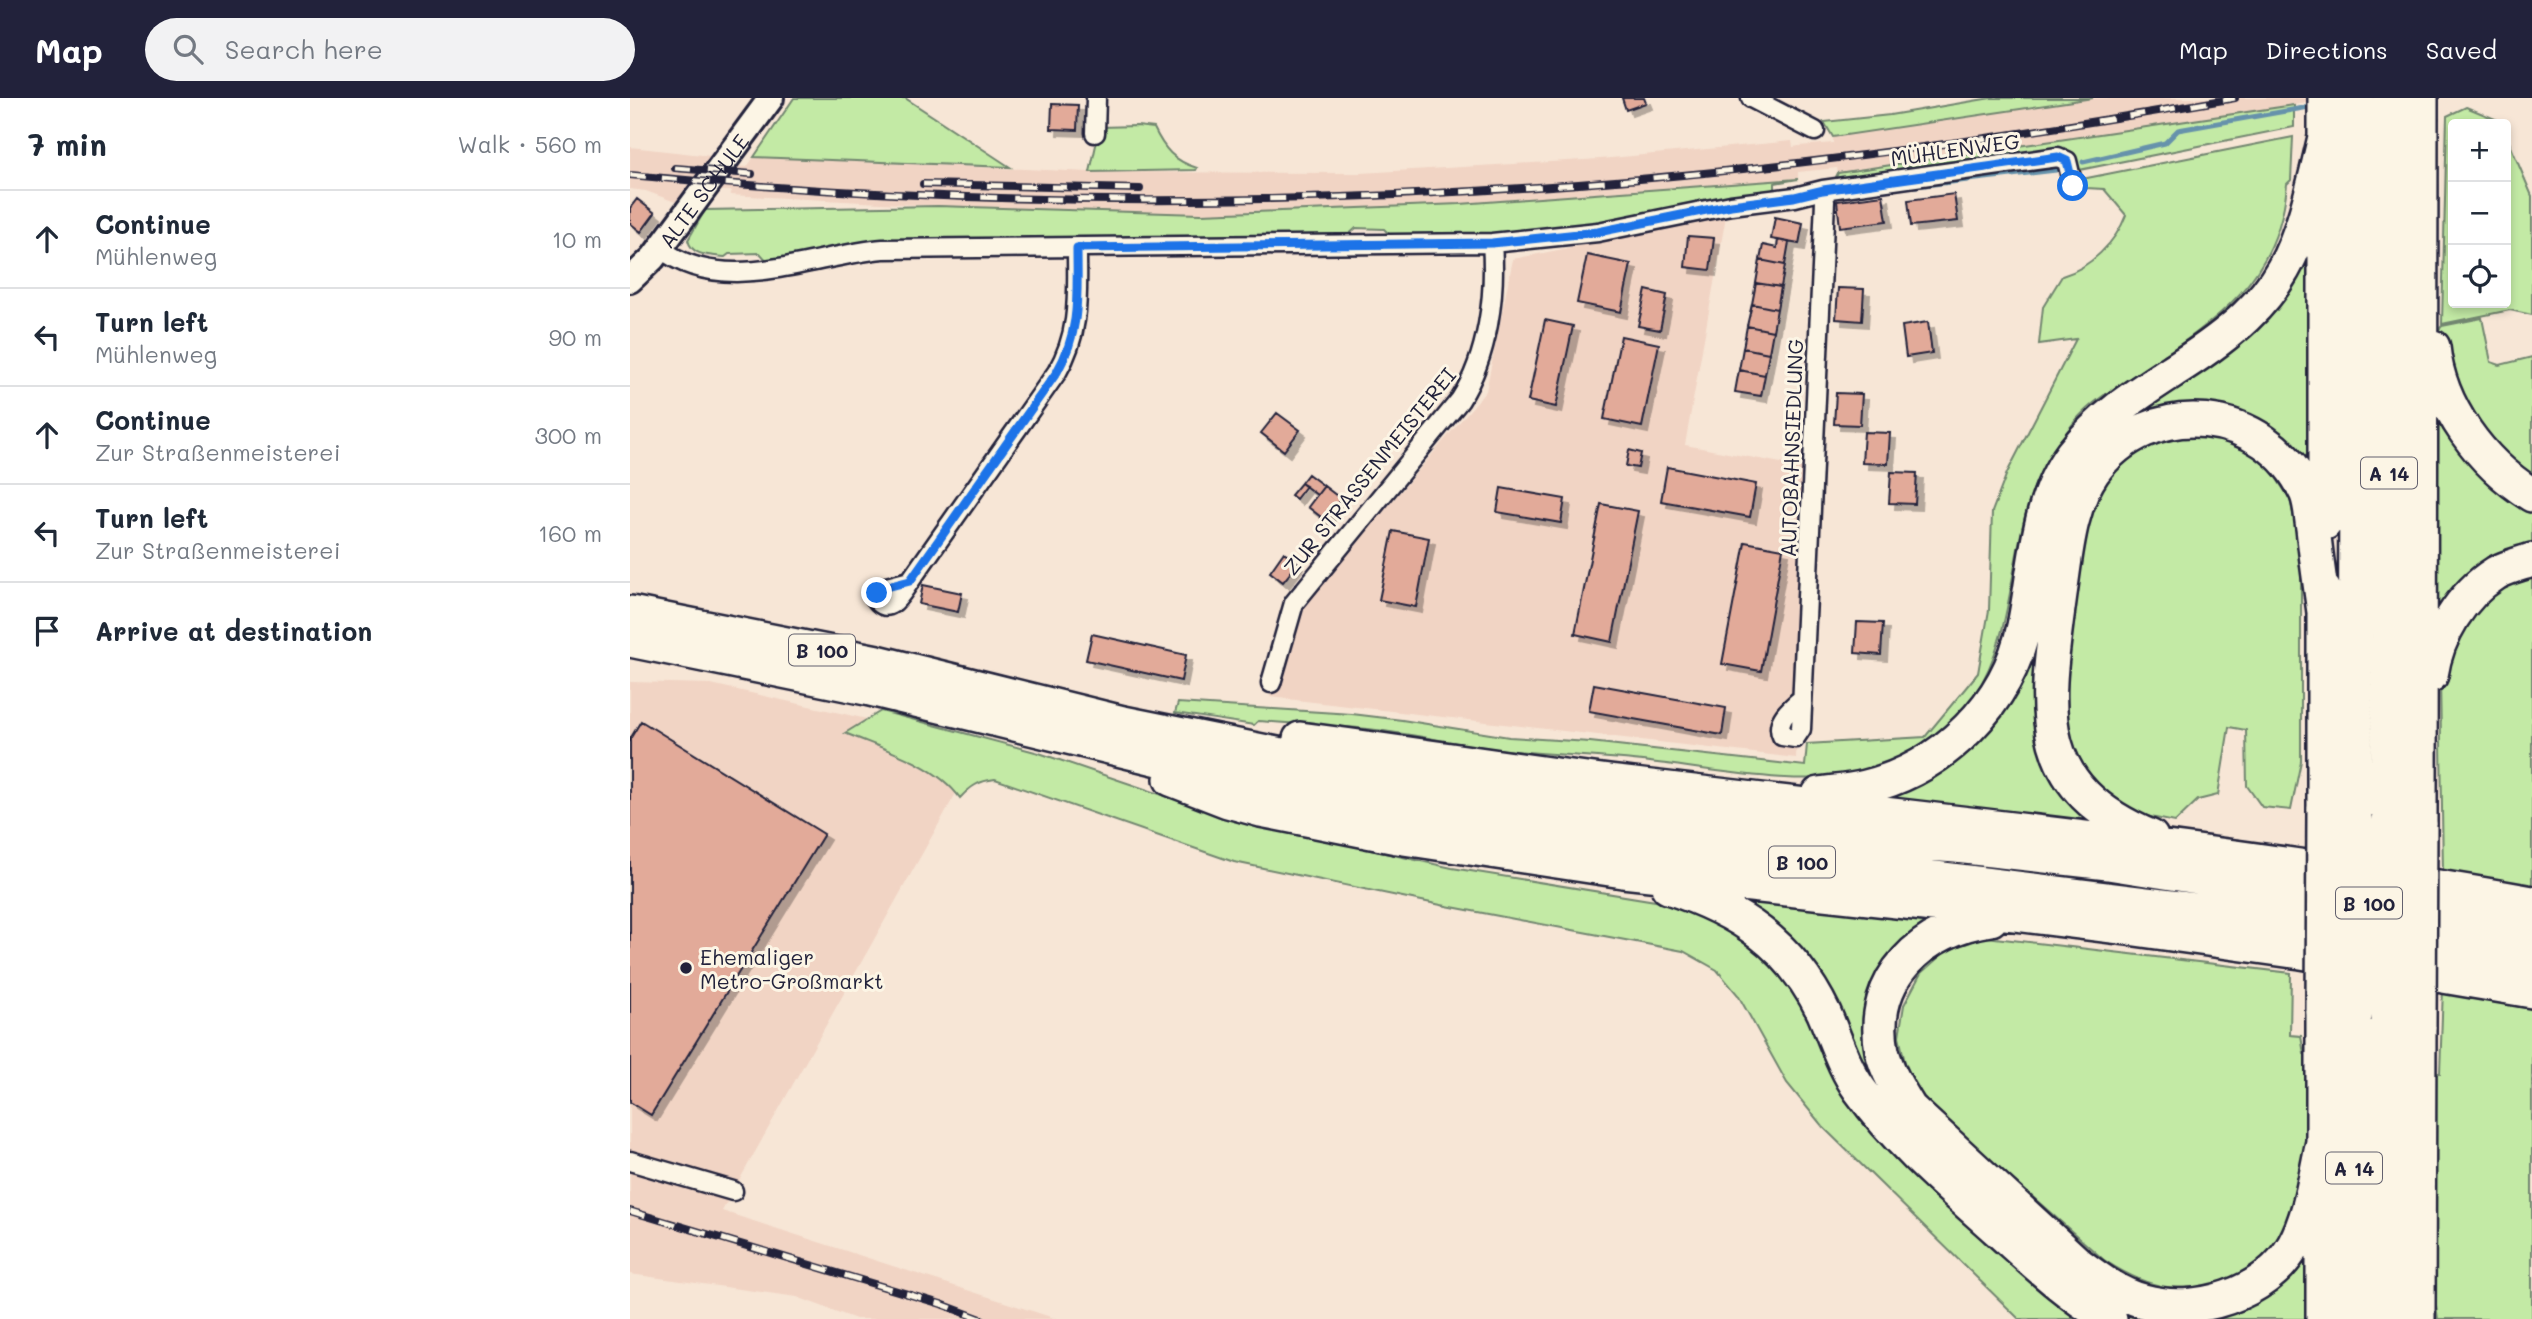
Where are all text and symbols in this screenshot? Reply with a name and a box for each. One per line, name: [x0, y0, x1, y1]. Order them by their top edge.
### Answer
search box: [145, 18, 635, 81]
text: Map: [35, 28, 103, 71]
icon: search: [169, 30, 207, 68]
text: Search here: [225, 32, 383, 66]
text: Map: [2179, 34, 2228, 65]
text: Directions: [2266, 34, 2388, 65]
text: Saved: [2426, 34, 2497, 65]
map controls: [2448, 119, 2511, 308]
button: +: [2448, 119, 2511, 182]
text: 7 min: [28, 124, 107, 164]
street label: MÜHLENWEG: [1889, 127, 2021, 171]
street label: ALTE SCHULE: [652, 128, 754, 253]
text: Walk · 560 m: [458, 129, 602, 159]
route start: [2057, 170, 2088, 201]
button: −: [2448, 182, 2511, 245]
text: Continue: [95, 207, 211, 241]
icon: ahead: [28, 220, 66, 258]
text: 10 m: [552, 224, 602, 254]
text: Mühlenweg: [95, 241, 217, 271]
button: locate: [2448, 245, 2511, 308]
text: Turn left: [95, 305, 208, 339]
icon: left: [28, 318, 66, 356]
text: 90 m: [549, 322, 602, 352]
street label: AUTOBAHNSIEDLUNG: [1774, 338, 1808, 558]
text: Mühlenweg: [95, 339, 217, 369]
street label: ZUR STRASSENMEISTEREI: [1277, 362, 1461, 580]
text: Continue: [95, 403, 211, 437]
icon: ahead: [28, 416, 66, 454]
text: 300 m: [534, 420, 602, 450]
text: Zur Straßenmeisterei: [95, 437, 340, 467]
road number: A 14: [2361, 458, 2417, 488]
text: Turn left: [95, 501, 208, 535]
icon: left: [28, 514, 66, 552]
text: 160 m: [538, 518, 602, 548]
text: Zur Straßenmeisterei: [95, 535, 340, 565]
route end: [861, 577, 892, 608]
icon: arrive: [28, 612, 66, 650]
text: Arrive at destination: [95, 614, 372, 648]
road number: B 100: [789, 635, 855, 666]
road number: B 100: [1769, 846, 1835, 877]
road number: B 100: [2336, 888, 2402, 918]
place label: Ehemaliger Metro-Großmarkt: [700, 943, 883, 994]
marker: Ehemaliger Metro-Großmarkt: [678, 960, 694, 976]
road number: A 14: [2326, 1152, 2382, 1184]

